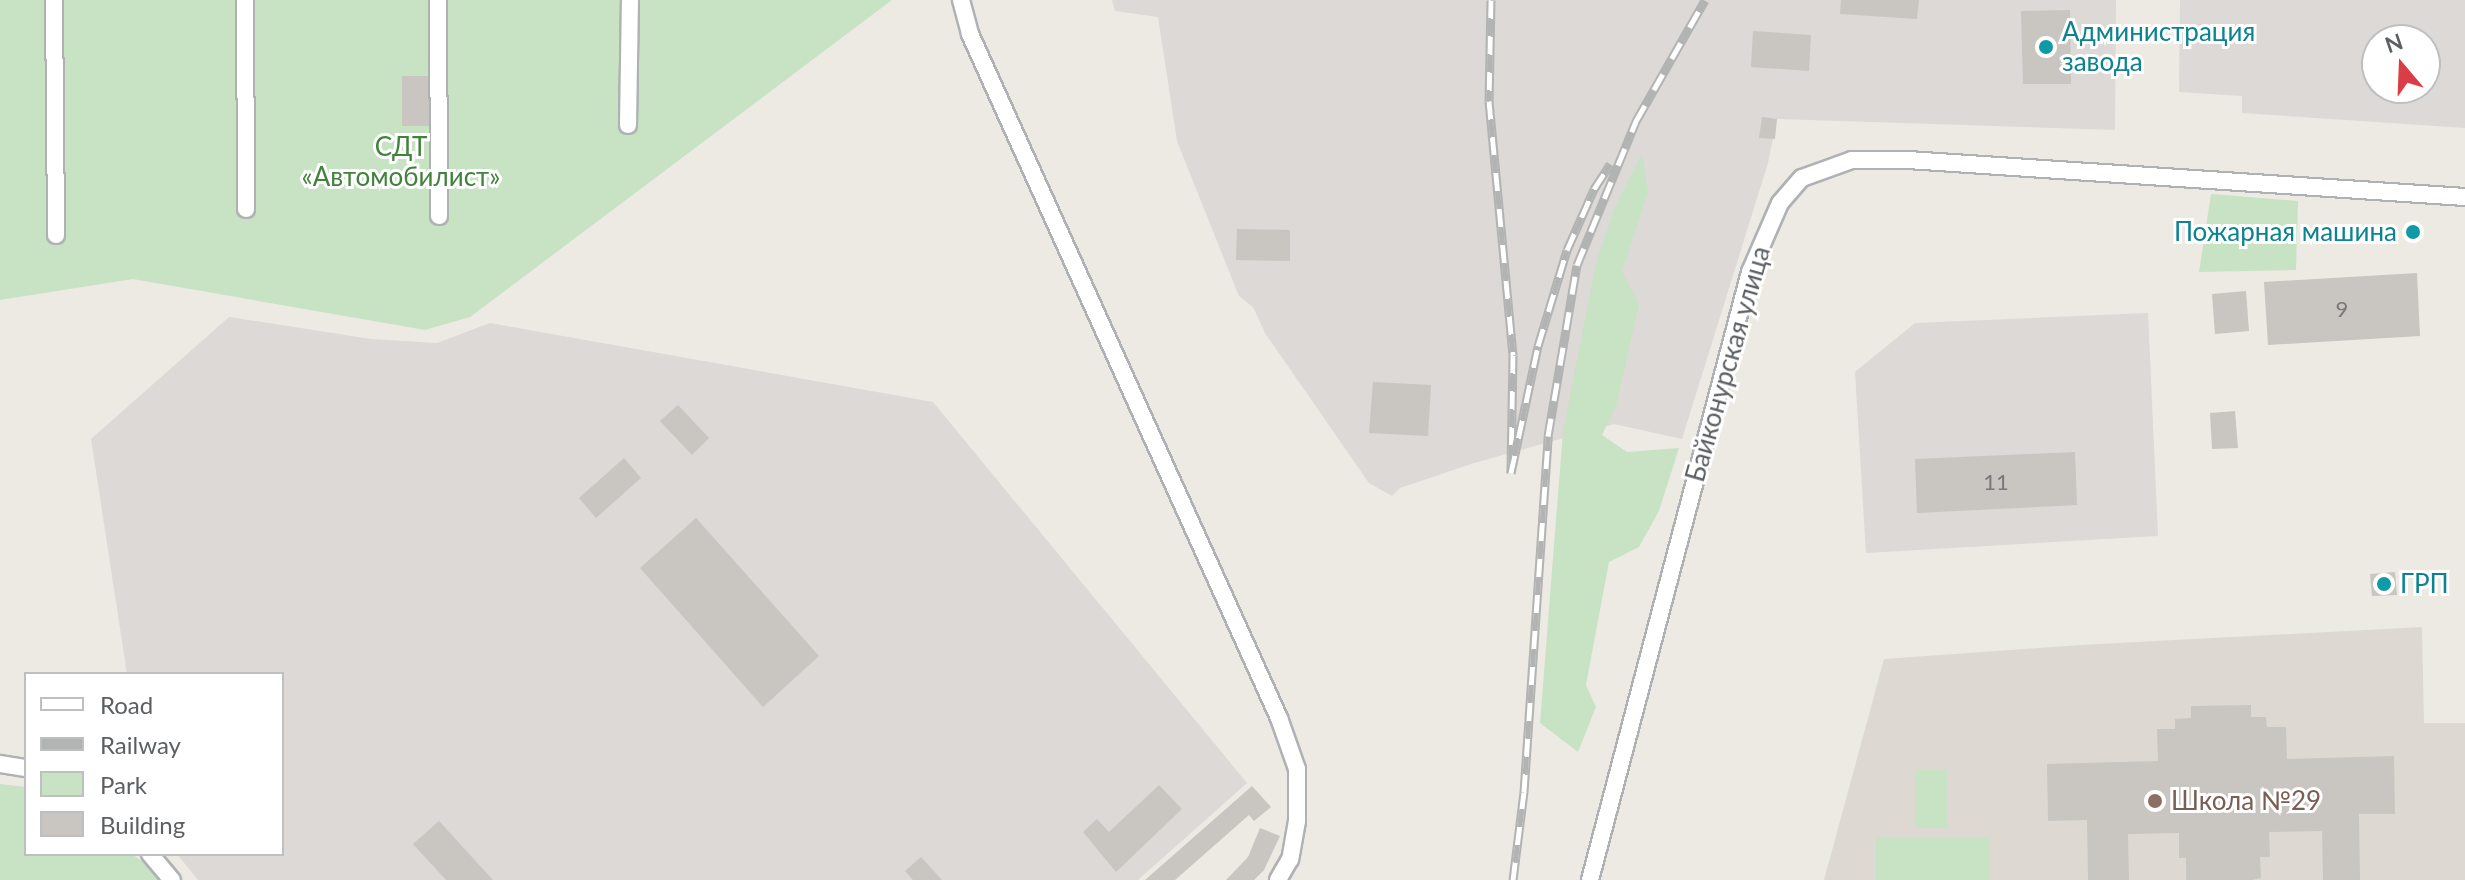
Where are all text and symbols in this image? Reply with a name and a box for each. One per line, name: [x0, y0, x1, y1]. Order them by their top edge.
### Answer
place label: Администрация завода: [2062, 16, 2255, 78]
north arrow: [2361, 24, 2441, 104]
text: N: [2381, 27, 2406, 58]
marker: Администрация завода: [2037, 38, 2055, 56]
park label: СДТ «Автомобилист»: [302, 131, 500, 192]
place label: Пожарная машина: [2174, 216, 2397, 248]
marker: Пожарная машина: [2404, 223, 2422, 241]
street label: Байконурская улица: [1679, 243, 1777, 485]
house number: 9: [2336, 296, 2348, 322]
house number: 11: [1983, 469, 2009, 495]
place label: ГРП: [2400, 568, 2449, 600]
marker: ГРП: [2375, 575, 2393, 593]
legend: [24, 672, 284, 856]
text: Road: [100, 690, 153, 719]
text: Railway: [100, 730, 181, 759]
text: Park: [100, 770, 147, 799]
place label: Школа №29: [2171, 785, 2321, 817]
marker: Школа №29: [2146, 792, 2164, 810]
text: Building: [100, 810, 185, 839]

